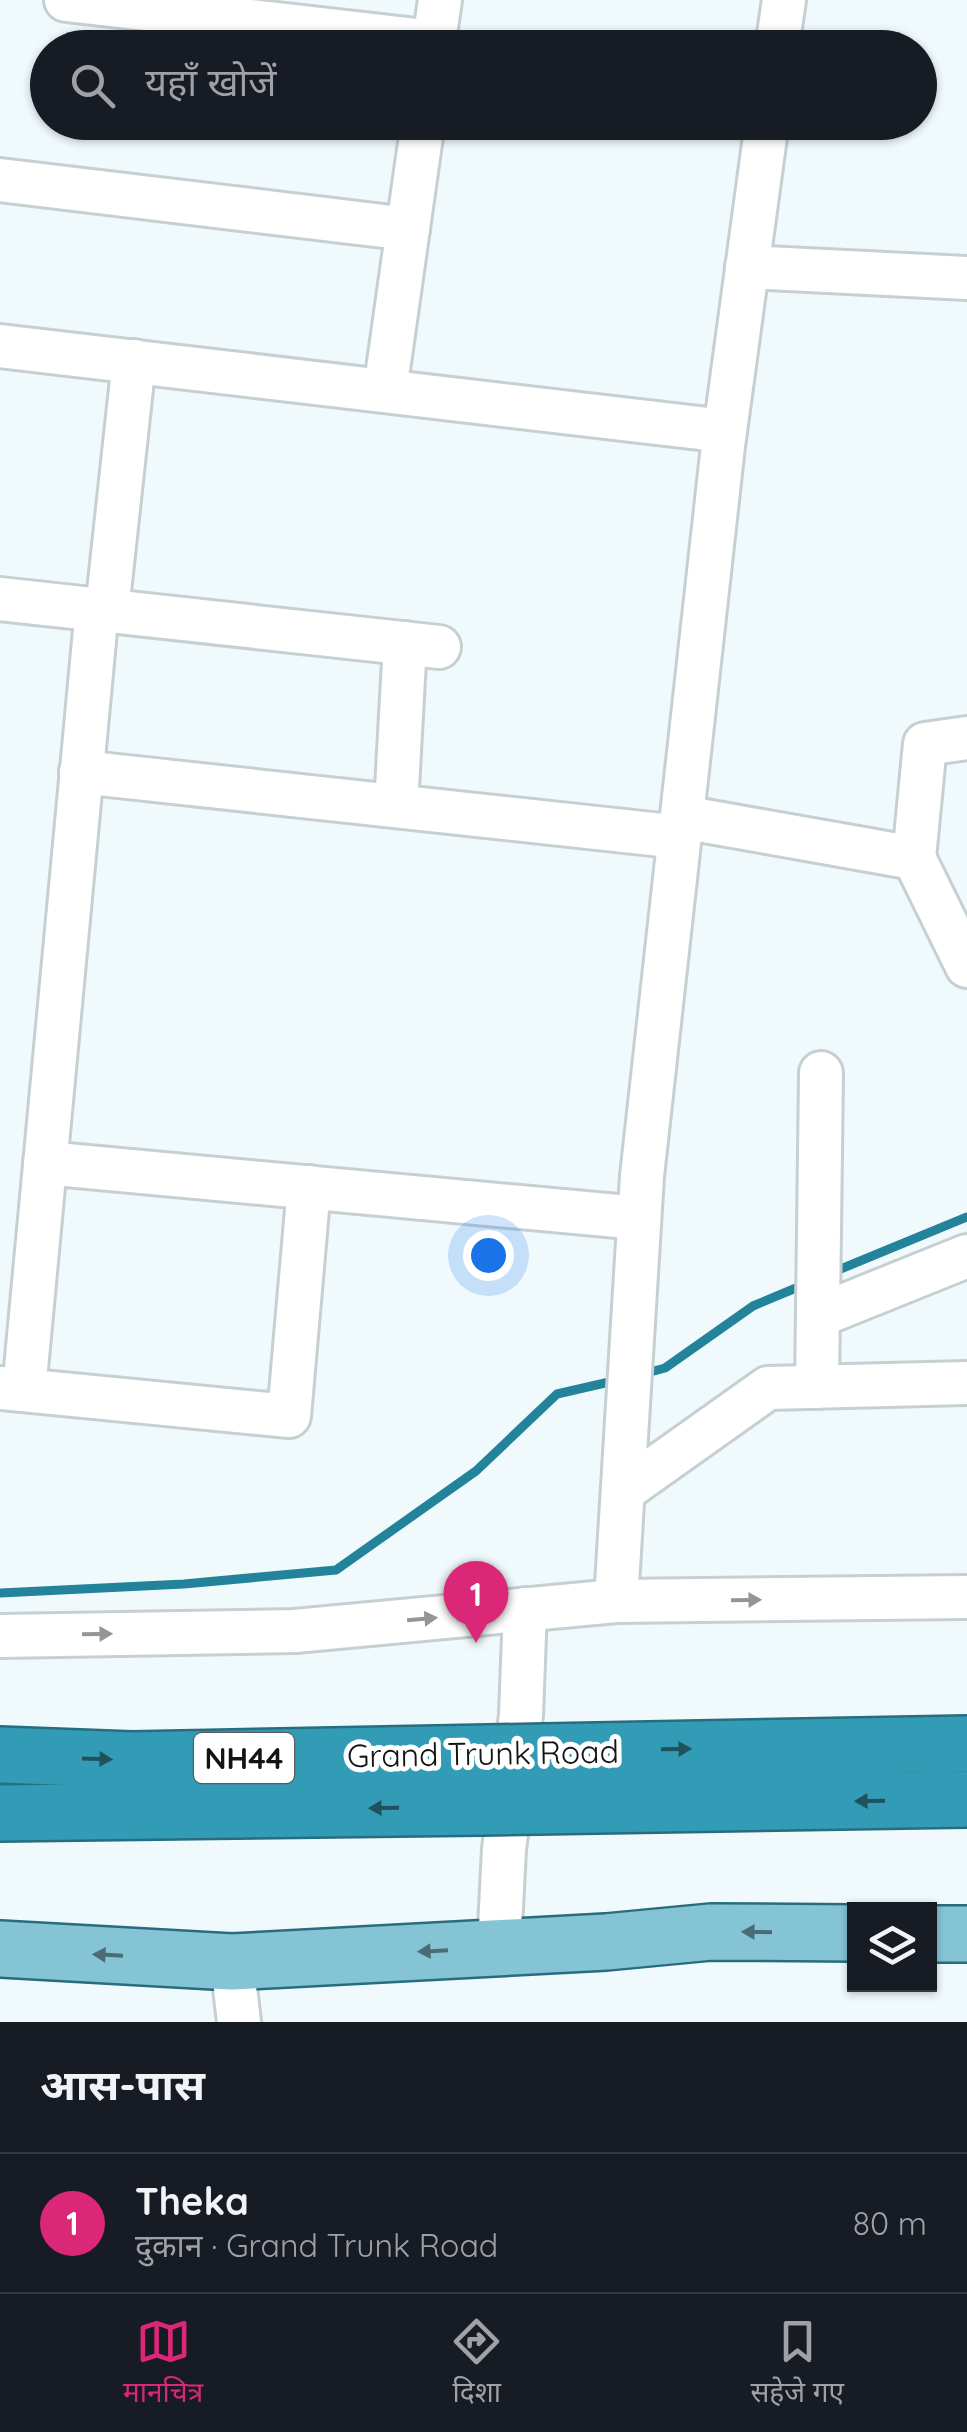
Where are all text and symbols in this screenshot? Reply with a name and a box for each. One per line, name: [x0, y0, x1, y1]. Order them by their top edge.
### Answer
search box: [30, 30, 937, 140]
icon: search: [65, 58, 120, 113]
text: यहाँ खोजें: [145, 58, 277, 106]
your location: [463, 1230, 514, 1281]
pin: 1: [444, 1560, 508, 1643]
one-way arrow: [731, 1591, 763, 1607]
one-way arrow: [406, 1611, 438, 1627]
one-way arrow: [82, 1626, 114, 1642]
street label: Grand Trunk Road: [347, 1731, 619, 1775]
road number: NH44: [194, 1733, 294, 1783]
one-way arrow: [661, 1741, 693, 1757]
one-way arrow: [82, 1751, 114, 1767]
one-way arrow: [853, 1793, 885, 1809]
one-way arrow: [368, 1800, 400, 1816]
map controls: [847, 1902, 937, 1992]
button: layers: [847, 1902, 937, 1992]
one-way arrow: [741, 1924, 773, 1940]
one-way arrow: [416, 1943, 448, 1959]
one-way arrow: [92, 1947, 124, 1963]
text: आस-पास: [40, 2058, 205, 2111]
text: Theka: [135, 2177, 249, 2225]
text: 1: [66, 2203, 79, 2243]
text: 80 m: [853, 2203, 927, 2243]
text: दुकान · Grand Trunk Road: [135, 2225, 498, 2265]
tab: मानचित्र: [123, 2314, 203, 2413]
tab: दिशा: [449, 2314, 504, 2413]
tab: सहेजे गए: [750, 2314, 844, 2413]

